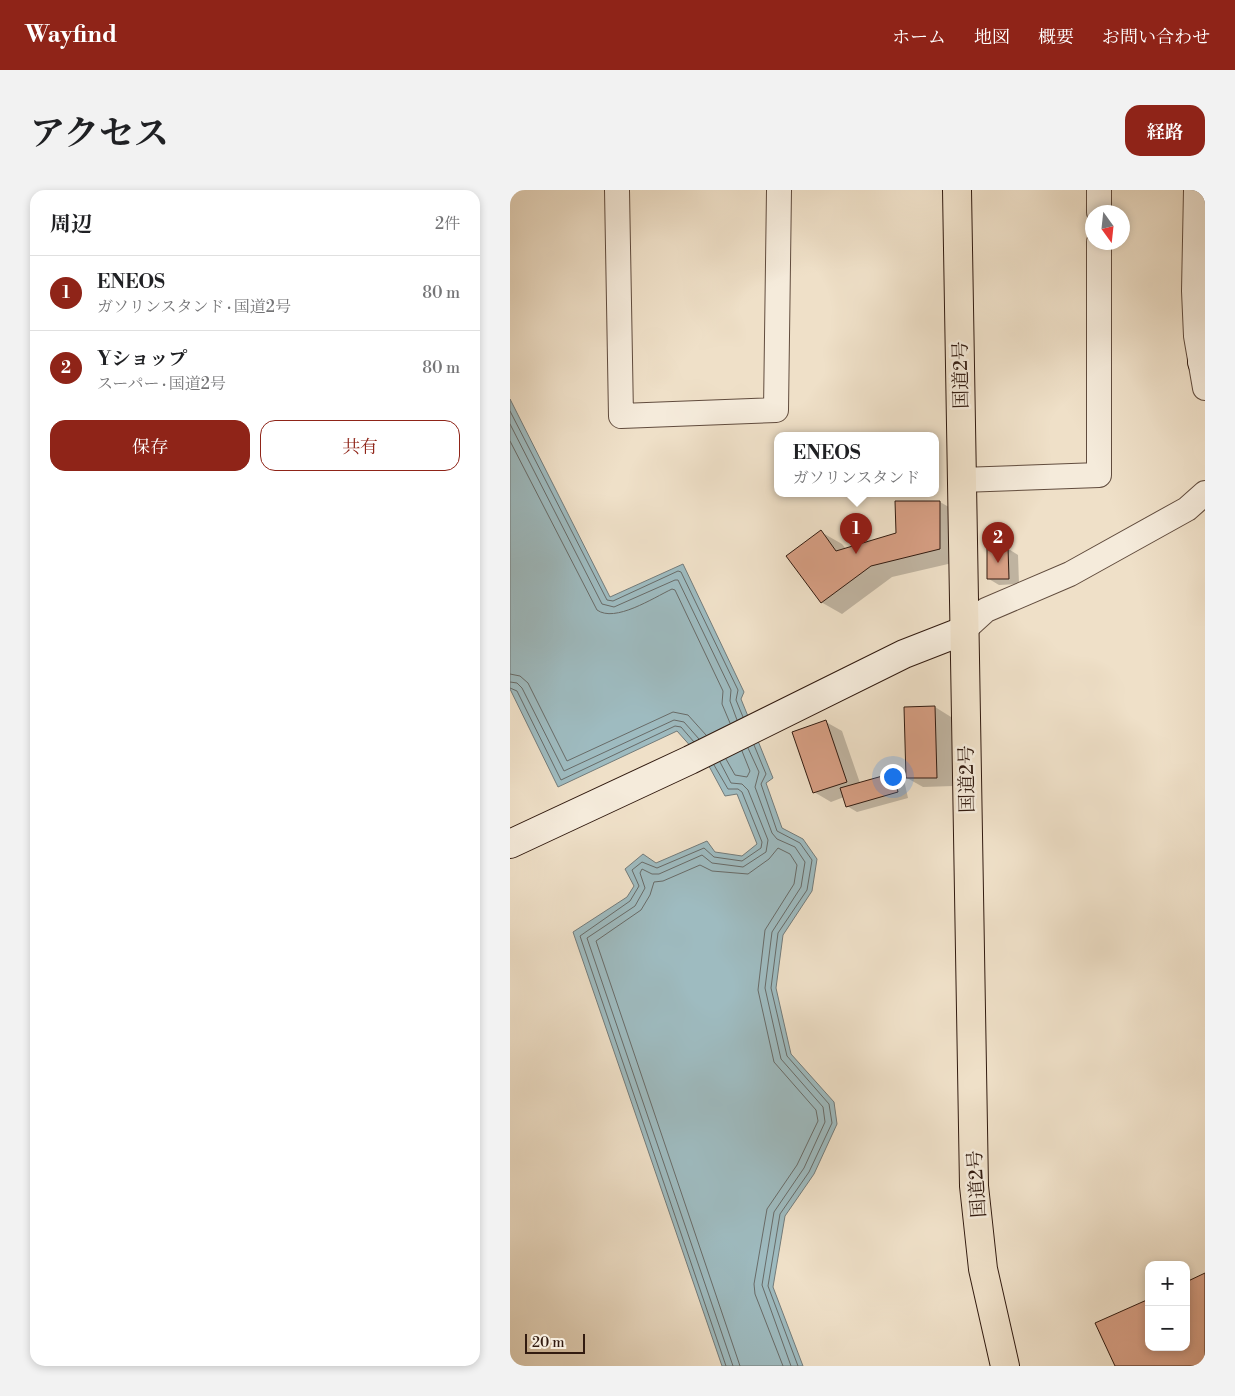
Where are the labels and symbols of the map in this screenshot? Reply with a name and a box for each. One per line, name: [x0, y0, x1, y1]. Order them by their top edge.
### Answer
north arrow: [1085, 205, 1130, 250]
street label: 国道2号: [948, 341, 974, 409]
pin: 1: [840, 513, 872, 554]
pin: 2: [982, 522, 1014, 563]
street label: 国道2号: [954, 745, 980, 813]
your location: [880, 764, 906, 790]
street label: 国道2号: [963, 1149, 991, 1219]
scale bar: [525, 1331, 585, 1354]

